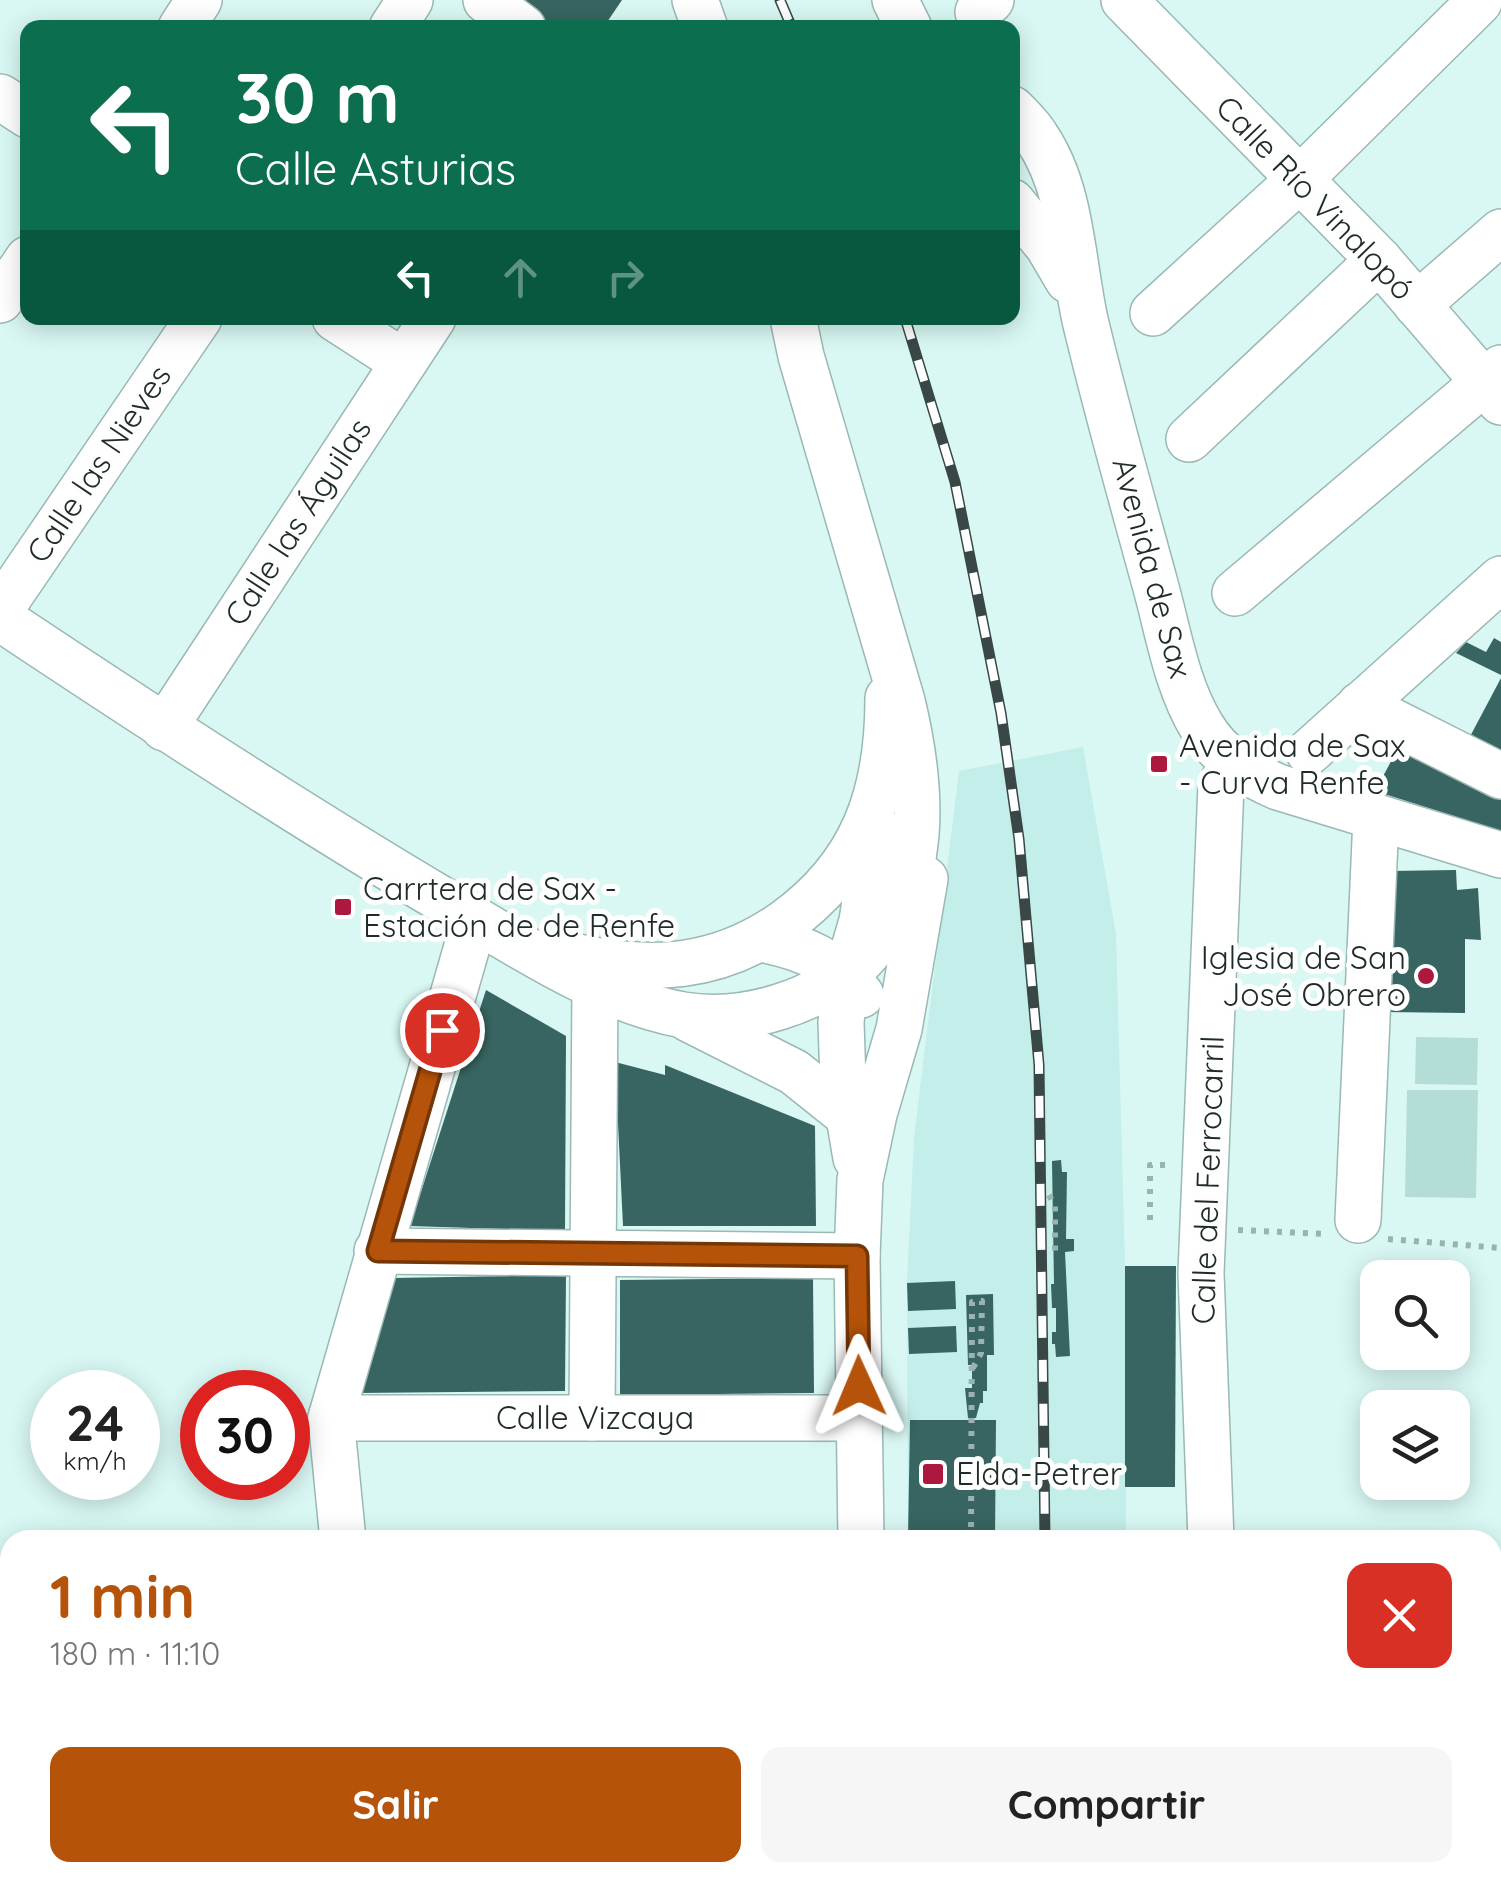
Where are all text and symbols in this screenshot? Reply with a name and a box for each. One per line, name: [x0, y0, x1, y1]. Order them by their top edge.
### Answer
text: 30 m: [235, 53, 400, 141]
icon: left: [70, 60, 200, 190]
street label: Calle Río Vinalopó: [1208, 87, 1424, 308]
text: Calle Asturias: [235, 140, 516, 196]
icon: left: [388, 250, 443, 305]
icon: ahead: [493, 250, 548, 305]
icon: right: [598, 250, 653, 305]
street label: Calle las Nieves: [17, 357, 179, 570]
street label: Calle las Águilas: [215, 410, 379, 633]
street label: Avenida de Sax: [1104, 453, 1202, 682]
place label: Avenida de Sax - Curva Renfe: [1179, 725, 1406, 802]
marker: Avenida de Sax - Curva Renfe: [1148, 753, 1170, 775]
place label: Carrtera de Sax - Estación de de Renfe: [363, 868, 675, 945]
marker: Carrtera de Sax - Estación de de Renfe: [332, 896, 354, 918]
place label: Iglesia de San José Obrero: [1201, 937, 1406, 1014]
marker: Iglesia de San José Obrero: [1415, 965, 1437, 987]
pin: [400, 988, 485, 1073]
icon: arrive: [415, 1003, 470, 1058]
street label: Calle del Ferrocarril: [1182, 1035, 1232, 1325]
map controls: [1360, 1260, 1470, 1500]
button: search: [1360, 1260, 1470, 1370]
position arrow: [807, 1334, 911, 1438]
speed limit sign: 30: [180, 1370, 310, 1500]
button: layers: [1360, 1390, 1470, 1500]
text: 24: [66, 1391, 124, 1454]
street label: Calle Vizcaya: [496, 1397, 694, 1437]
text: km/h: [63, 1445, 127, 1476]
place label: Elda-Petrer: [956, 1453, 1122, 1493]
marker: Elda-Petrer: [920, 1461, 946, 1487]
text: 1 min: [50, 1558, 195, 1633]
button: close: [1347, 1563, 1452, 1668]
text: 180 m · 11:10: [50, 1633, 220, 1673]
button: Salir: [50, 1747, 741, 1862]
button: Compartir: [761, 1747, 1452, 1862]

